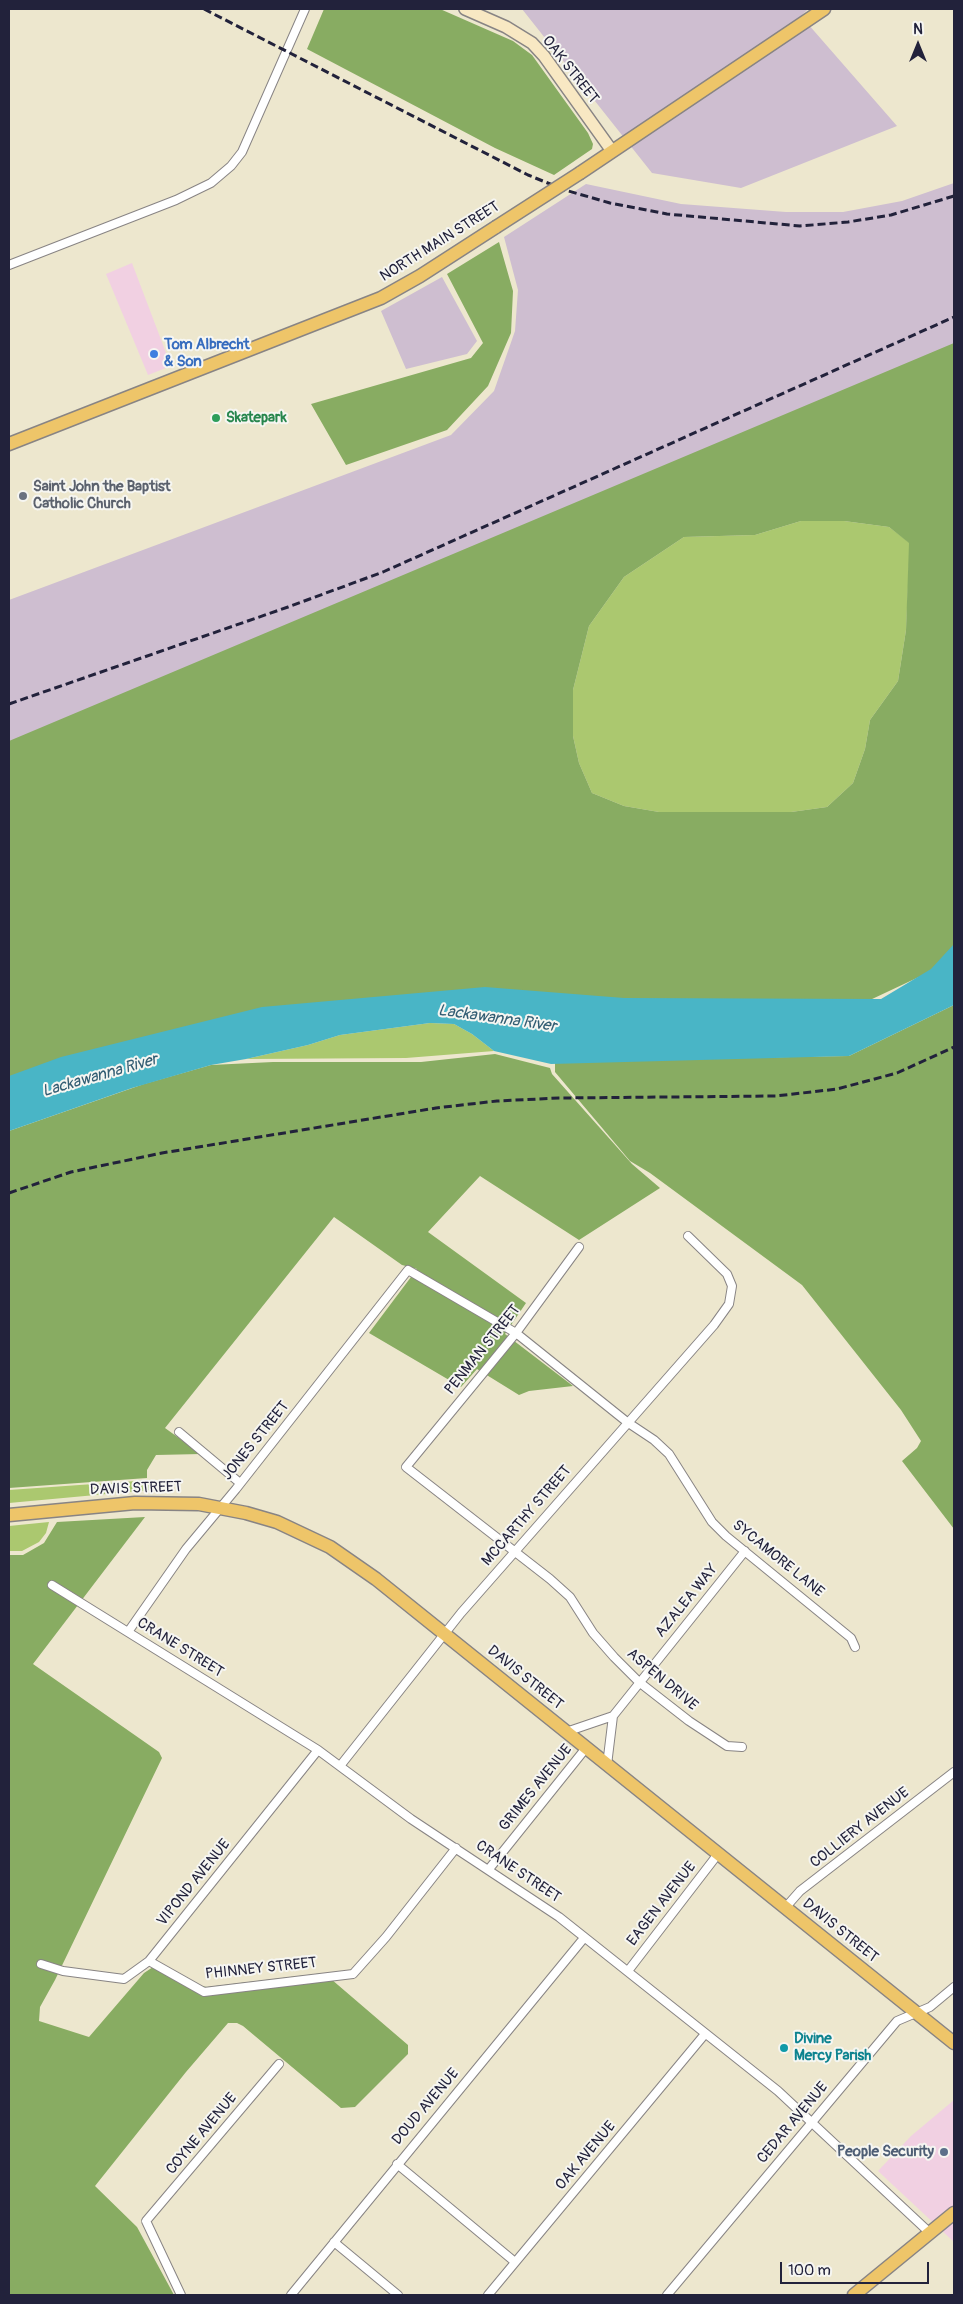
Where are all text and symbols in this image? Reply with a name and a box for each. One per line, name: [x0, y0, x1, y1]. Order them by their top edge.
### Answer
north arrow: [893, 20, 943, 70]
text: N: [913, 21, 923, 38]
street label: OAK STREET: [538, 32, 602, 108]
street label: NORTH MAIN STREET: [377, 198, 503, 286]
place label: Tom Albrecht & Son: [164, 336, 250, 371]
marker: Tom Albrecht & Son: [148, 348, 160, 360]
place label: Skatepark: [226, 409, 287, 427]
marker: Skatepark: [210, 412, 222, 424]
place label: Saint John the Baptist Catholic Church: [33, 478, 171, 513]
marker: Saint John the Baptist Catholic Church: [17, 490, 29, 502]
water label: Lackawanna River: [437, 1001, 557, 1037]
water label: Lackawanna River: [40, 1050, 160, 1102]
street label: PENMAN STREET: [441, 1302, 525, 1398]
street label: JONES STREET: [219, 1398, 293, 1484]
street label: MCCARTHY STREET: [478, 1462, 576, 1570]
street label: DAVIS STREET: [90, 1478, 182, 1500]
street label: SYCAMORE LANE: [729, 1517, 827, 1601]
street label: AZALEA WAY: [652, 1561, 722, 1641]
street label: CRANE STREET: [133, 1614, 227, 1682]
street label: DAVIS STREET: [484, 1642, 566, 1714]
street label: ASPEN DRIVE: [623, 1645, 701, 1715]
street label: GRIMES AVENUE: [496, 1741, 576, 1835]
street label: COLLIERY AVENUE: [807, 1784, 913, 1872]
street label: VIPOND AVENUE: [153, 1836, 235, 1930]
street label: CRANE STREET: [472, 1837, 564, 1907]
street label: EAGEN AVENUE: [624, 1858, 700, 1950]
street label: DAVIS STREET: [799, 1895, 881, 1967]
street label: PHINNEY STREET: [204, 1954, 318, 1984]
place label: Divine Mercy Parish: [794, 2030, 871, 2065]
marker: Divine Mercy Parish: [778, 2042, 790, 2054]
street label: DOUD AVENUE: [389, 2065, 463, 2149]
street label: CEDAR AVENUE: [754, 2079, 832, 2167]
street label: COYNE AVENUE: [163, 2090, 241, 2178]
street label: OAK AVENUE: [552, 2118, 620, 2194]
place label: People Security: [837, 2143, 934, 2161]
marker: People Security: [938, 2146, 950, 2158]
scale bar: [783, 2252, 932, 2284]
text: 100 m: [788, 2261, 831, 2280]

